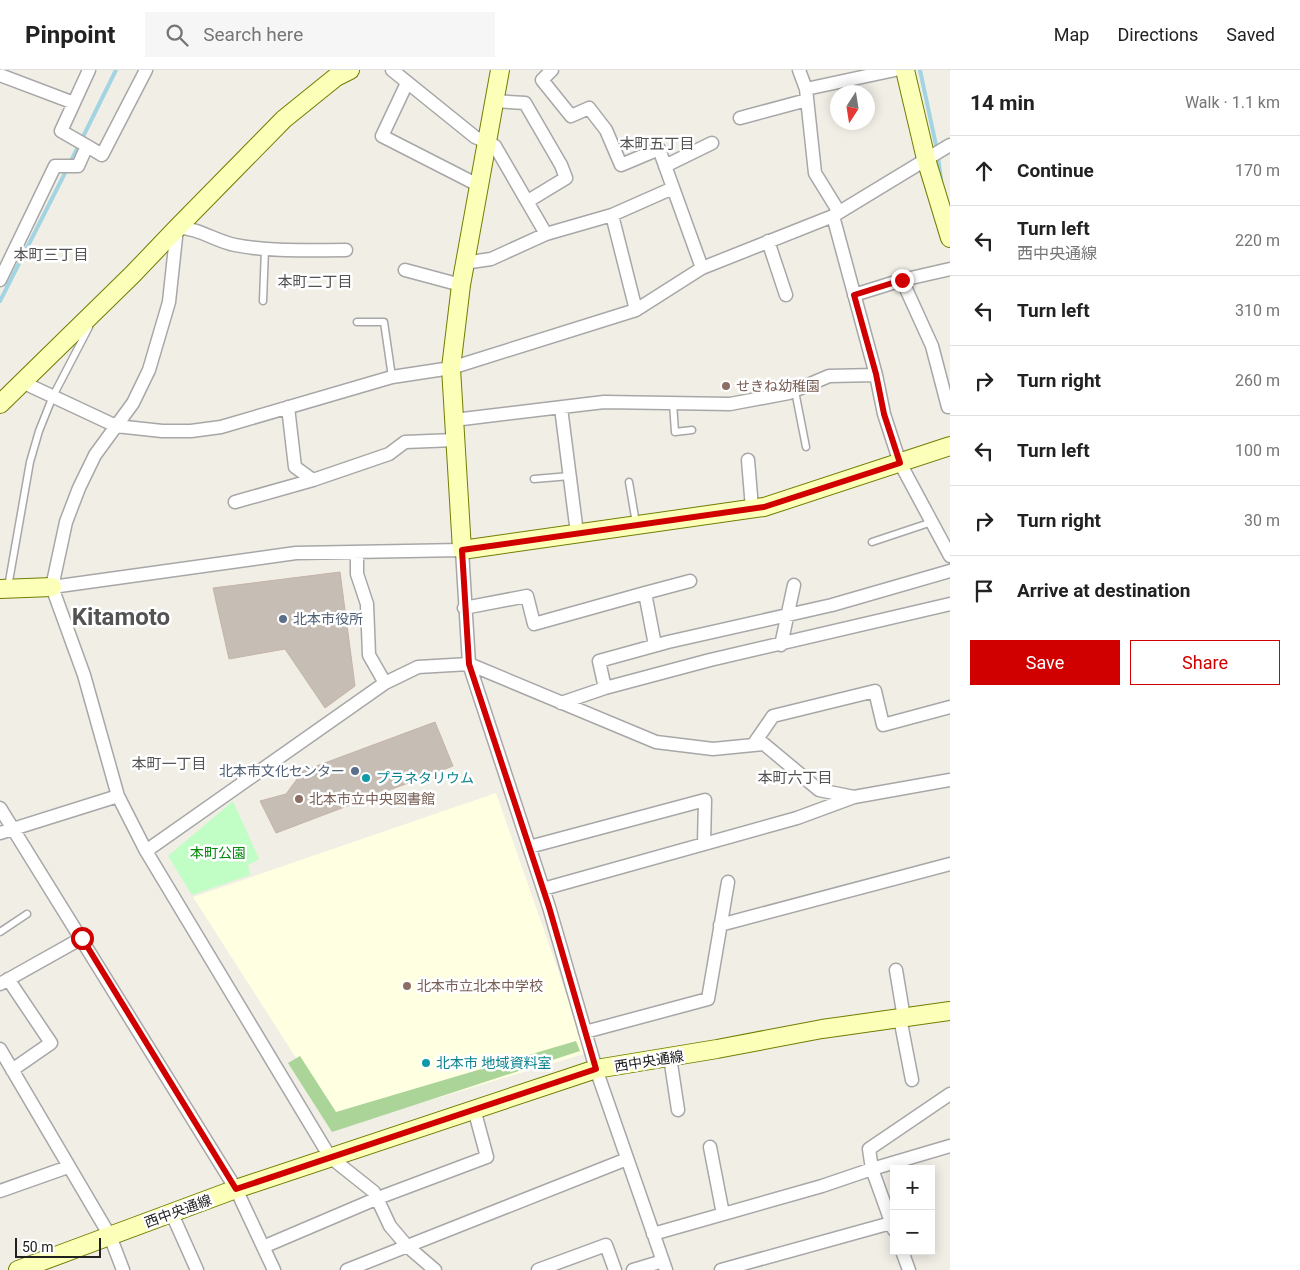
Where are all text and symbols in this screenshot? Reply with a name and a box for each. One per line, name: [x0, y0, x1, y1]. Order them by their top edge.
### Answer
search box: [145, 12, 495, 57]
text: Pinpoint: [25, 21, 115, 49]
icon: search: [163, 21, 191, 49]
text: Search here: [203, 23, 303, 46]
text: Map: [1054, 24, 1089, 45]
text: Directions: [1117, 24, 1198, 45]
text: Saved: [1226, 24, 1275, 45]
north arrow: [830, 85, 875, 130]
text: 14 min: [970, 91, 1035, 115]
text: Walk · 1.1 km: [1185, 93, 1280, 112]
district label: 本町五丁目: [619, 135, 695, 153]
icon: ahead: [970, 157, 998, 185]
text: Continue: [1017, 159, 1094, 182]
text: 170 m: [1235, 161, 1280, 180]
text: Turn left: [1017, 217, 1090, 240]
icon: left: [970, 227, 998, 255]
text: 220 m: [1235, 231, 1280, 250]
text: 西中央通線: [1017, 244, 1097, 263]
district label: 本町三丁目: [13, 246, 89, 264]
route end: [891, 269, 914, 292]
district label: 本町二丁目: [277, 273, 353, 291]
icon: left: [970, 297, 998, 325]
text: Turn left: [1017, 299, 1090, 322]
text: 310 m: [1235, 301, 1280, 320]
icon: right: [970, 367, 998, 395]
text: Turn right: [1017, 369, 1101, 392]
text: 260 m: [1235, 371, 1280, 390]
place label: せきね幼稚園: [736, 378, 820, 394]
marker: せきね幼稚園: [720, 380, 732, 392]
icon: left: [970, 437, 998, 465]
text: Turn left: [1017, 439, 1090, 462]
text: 100 m: [1235, 441, 1280, 460]
icon: right: [970, 507, 998, 535]
text: Turn right: [1017, 509, 1101, 532]
text: 30 m: [1244, 511, 1280, 530]
icon: arrive: [970, 577, 998, 605]
text: Arrive at destination: [1017, 579, 1190, 602]
district label: Kitamoto: [72, 603, 170, 631]
place label: 北本市役所: [293, 611, 363, 627]
marker: 北本市役所: [277, 613, 289, 625]
button: Save: [970, 640, 1120, 685]
button: Share: [1130, 640, 1280, 685]
district label: 本町一丁目: [131, 755, 207, 773]
place label: 北本市文化センター: [219, 763, 345, 779]
marker: 北本市文化センター: [349, 765, 361, 777]
district label: 本町六丁目: [757, 769, 833, 787]
place label: プラネタリウム: [376, 770, 474, 786]
marker: プラネタリウム: [360, 772, 372, 784]
place label: 北本市立中央図書館: [309, 791, 435, 807]
marker: 北本市立中央図書館: [293, 793, 305, 805]
park label: 本町公園: [190, 845, 246, 861]
route start: [71, 927, 94, 950]
place label: 北本市立北本中学校: [417, 978, 543, 994]
marker: 北本市立北本中学校: [401, 980, 413, 992]
street label: 西中央通線: [613, 1048, 685, 1074]
place label: 北本市 地域資料室: [436, 1055, 551, 1071]
marker: 北本市 地域資料室: [420, 1057, 432, 1069]
map controls: [890, 1165, 935, 1255]
button: +: [890, 1165, 935, 1210]
street label: 西中央通線: [142, 1192, 214, 1230]
button: −: [890, 1210, 935, 1255]
scale bar: [15, 1235, 101, 1258]
text: 50 m: [22, 1239, 54, 1255]

